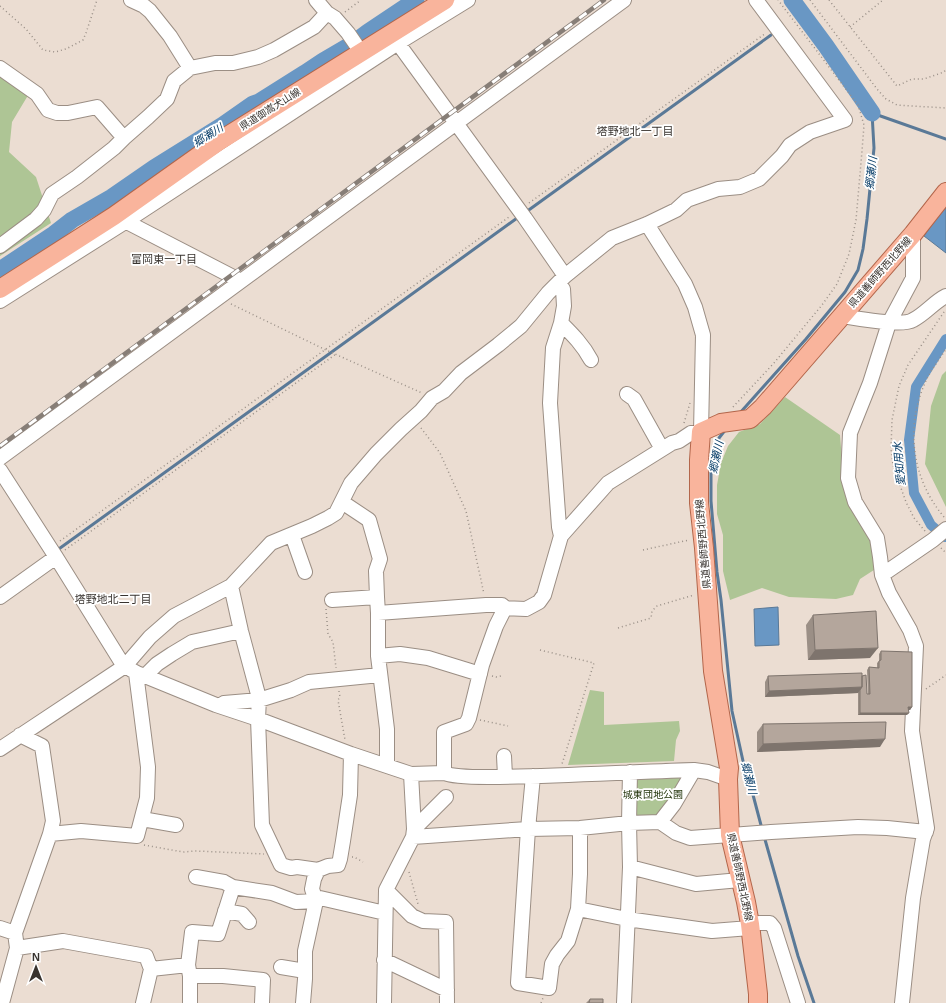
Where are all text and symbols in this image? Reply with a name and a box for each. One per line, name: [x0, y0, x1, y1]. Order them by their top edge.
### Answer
street label: 県道御嵩犬山線: [237, 86, 303, 132]
water label: 郷瀬川: [191, 121, 226, 149]
district label: 塔野地北一丁目: [597, 125, 674, 137]
water label: 郷瀬川: [863, 155, 879, 190]
street label: 県道善師野西北野線: [846, 234, 914, 310]
district label: 富岡東一丁目: [131, 253, 197, 265]
water label: 郷瀬川: [707, 439, 726, 474]
water label: 愛知用水: [891, 441, 907, 486]
street label: 県道善師野西北野線: [694, 499, 712, 589]
district label: 塔野地北二丁目: [75, 593, 152, 605]
water label: 郷瀬川: [739, 761, 759, 796]
park label: 城東団地公園: [623, 789, 683, 800]
street label: 県道善師野西北野線: [725, 832, 755, 922]
north arrow: [16, 947, 56, 987]
text: N: [32, 951, 40, 963]

